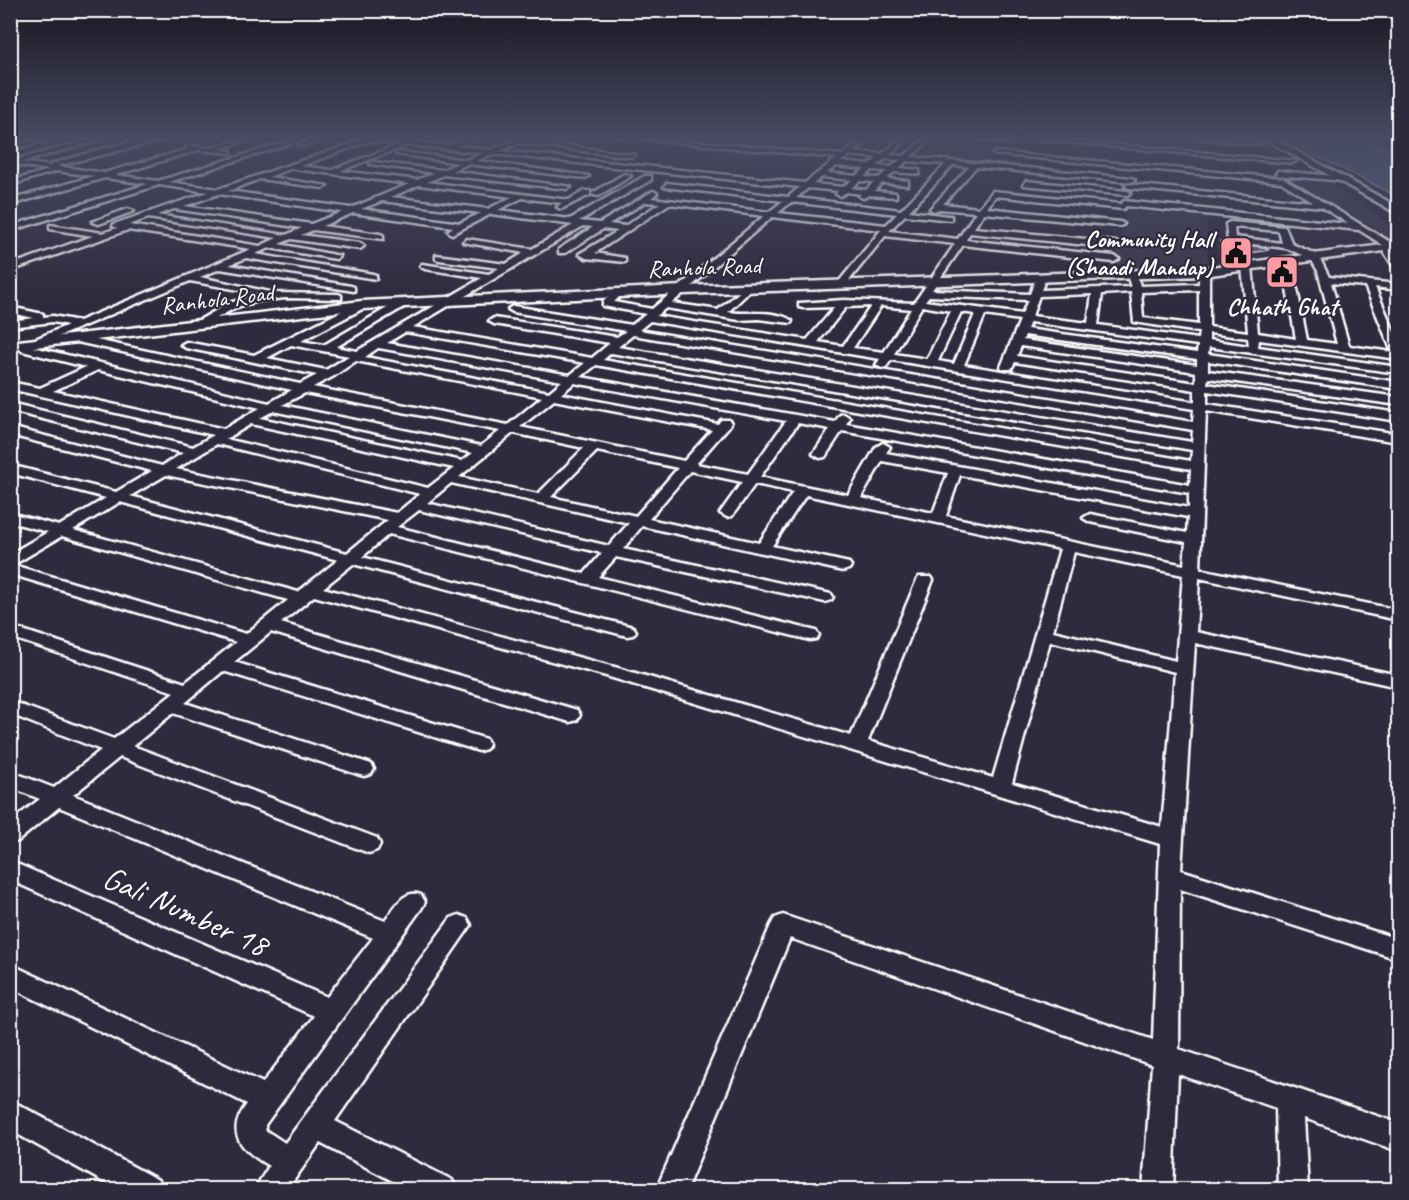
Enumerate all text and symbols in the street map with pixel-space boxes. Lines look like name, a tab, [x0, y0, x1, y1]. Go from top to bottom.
place label: Community Hall (Shaadi Mandap)	[1065, 224, 1218, 282]
public building icon: Community Hall (Shaadi Mandap)	[1218, 235, 1254, 271]
street label: Ranhola Road	[647, 250, 765, 284]
public building icon: Chhath Ghat	[1264, 254, 1300, 290]
street label: Ranhola Road	[159, 277, 279, 321]
place label: Chhath Ghat	[1227, 292, 1341, 322]
street label: Gali Number 18	[97, 856, 277, 967]

